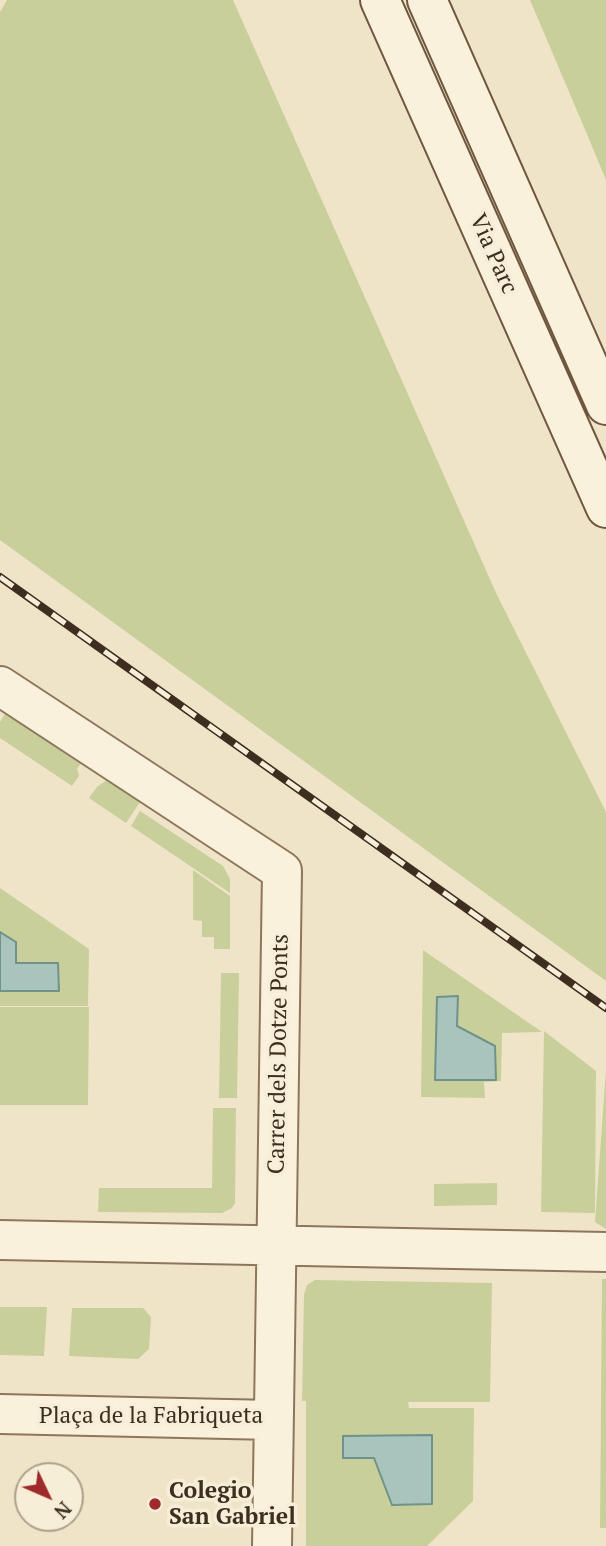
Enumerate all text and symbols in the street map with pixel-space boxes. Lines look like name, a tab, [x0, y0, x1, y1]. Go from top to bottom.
street label: Via Parc	[463, 210, 523, 298]
street label: Carrer dels Dotze Ponts	[263, 934, 295, 1174]
street label: Plaça de la Fabriqueta	[39, 1402, 263, 1430]
north arrow	[14, 1462, 84, 1532]
place label: Colegio San Gabriel	[169, 1477, 296, 1531]
marker: Colegio San Gabriel	[147, 1496, 163, 1512]
text: N	[49, 1497, 77, 1524]

